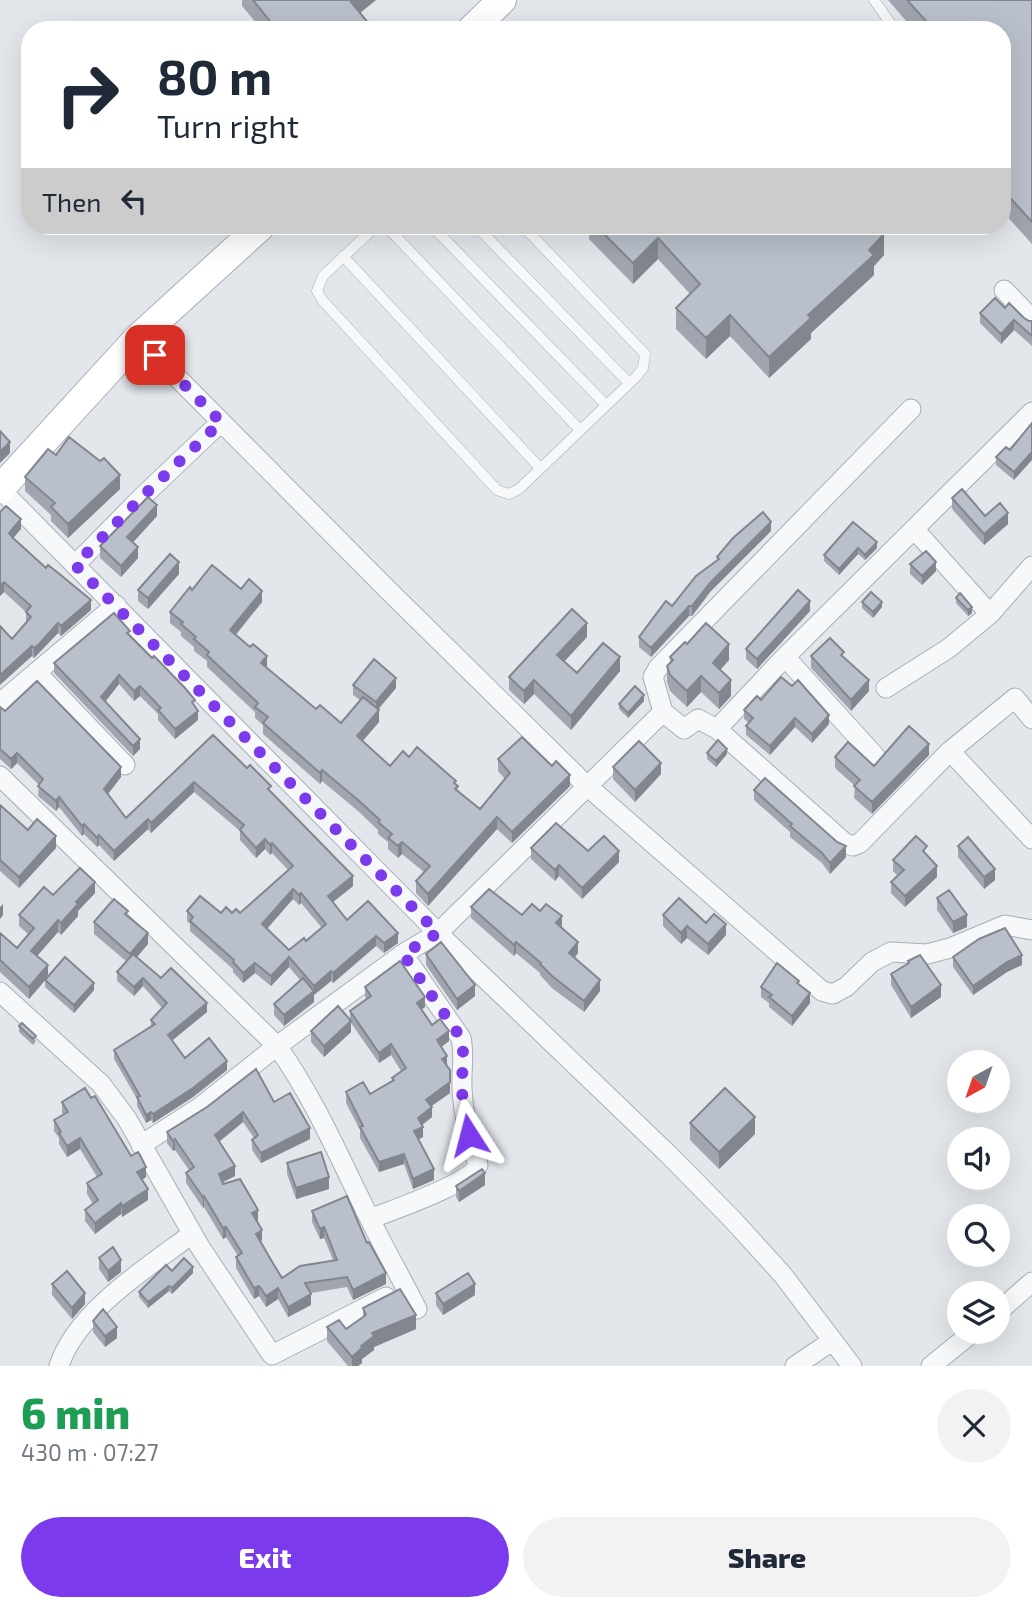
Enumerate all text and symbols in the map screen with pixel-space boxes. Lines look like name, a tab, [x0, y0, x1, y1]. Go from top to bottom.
text: 80 m	[157, 46, 272, 105]
icon: right	[42, 49, 133, 140]
text: Turn right	[157, 106, 299, 144]
icon: left	[115, 182, 153, 220]
text: Then	[42, 186, 101, 217]
pin	[125, 325, 185, 385]
icon: arrive	[136, 336, 174, 374]
north arrow	[947, 1050, 1010, 1113]
map controls	[947, 1050, 1010, 1344]
position arrow	[432, 1098, 506, 1172]
button: sound	[947, 1127, 1010, 1190]
button: search	[947, 1204, 1010, 1267]
button: layers	[947, 1281, 1010, 1344]
text: 6 min	[21, 1387, 130, 1437]
button: close	[937, 1389, 1011, 1463]
text: 430 m · 07:27	[21, 1438, 159, 1466]
button: Exit	[21, 1517, 509, 1597]
button: Share	[523, 1517, 1011, 1597]

